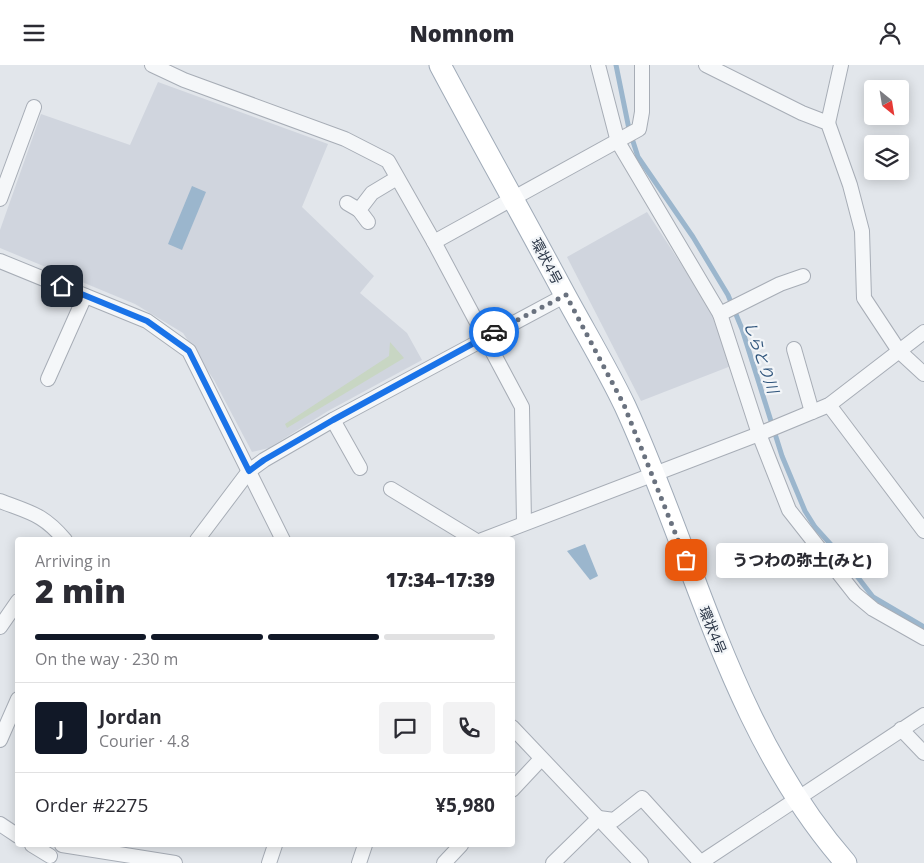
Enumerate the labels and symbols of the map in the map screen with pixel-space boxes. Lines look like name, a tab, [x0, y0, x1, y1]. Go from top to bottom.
north arrow	[864, 80, 909, 125]
street label: 環状4号	[527, 234, 567, 288]
pin	[41, 265, 83, 307]
courier	[469, 307, 519, 357]
water label: しらとり川	[740, 318, 784, 398]
pin	[665, 539, 707, 581]
callout: うつわの弥土(みと)	[716, 543, 888, 577]
street label: 環状4号	[695, 603, 731, 657]

